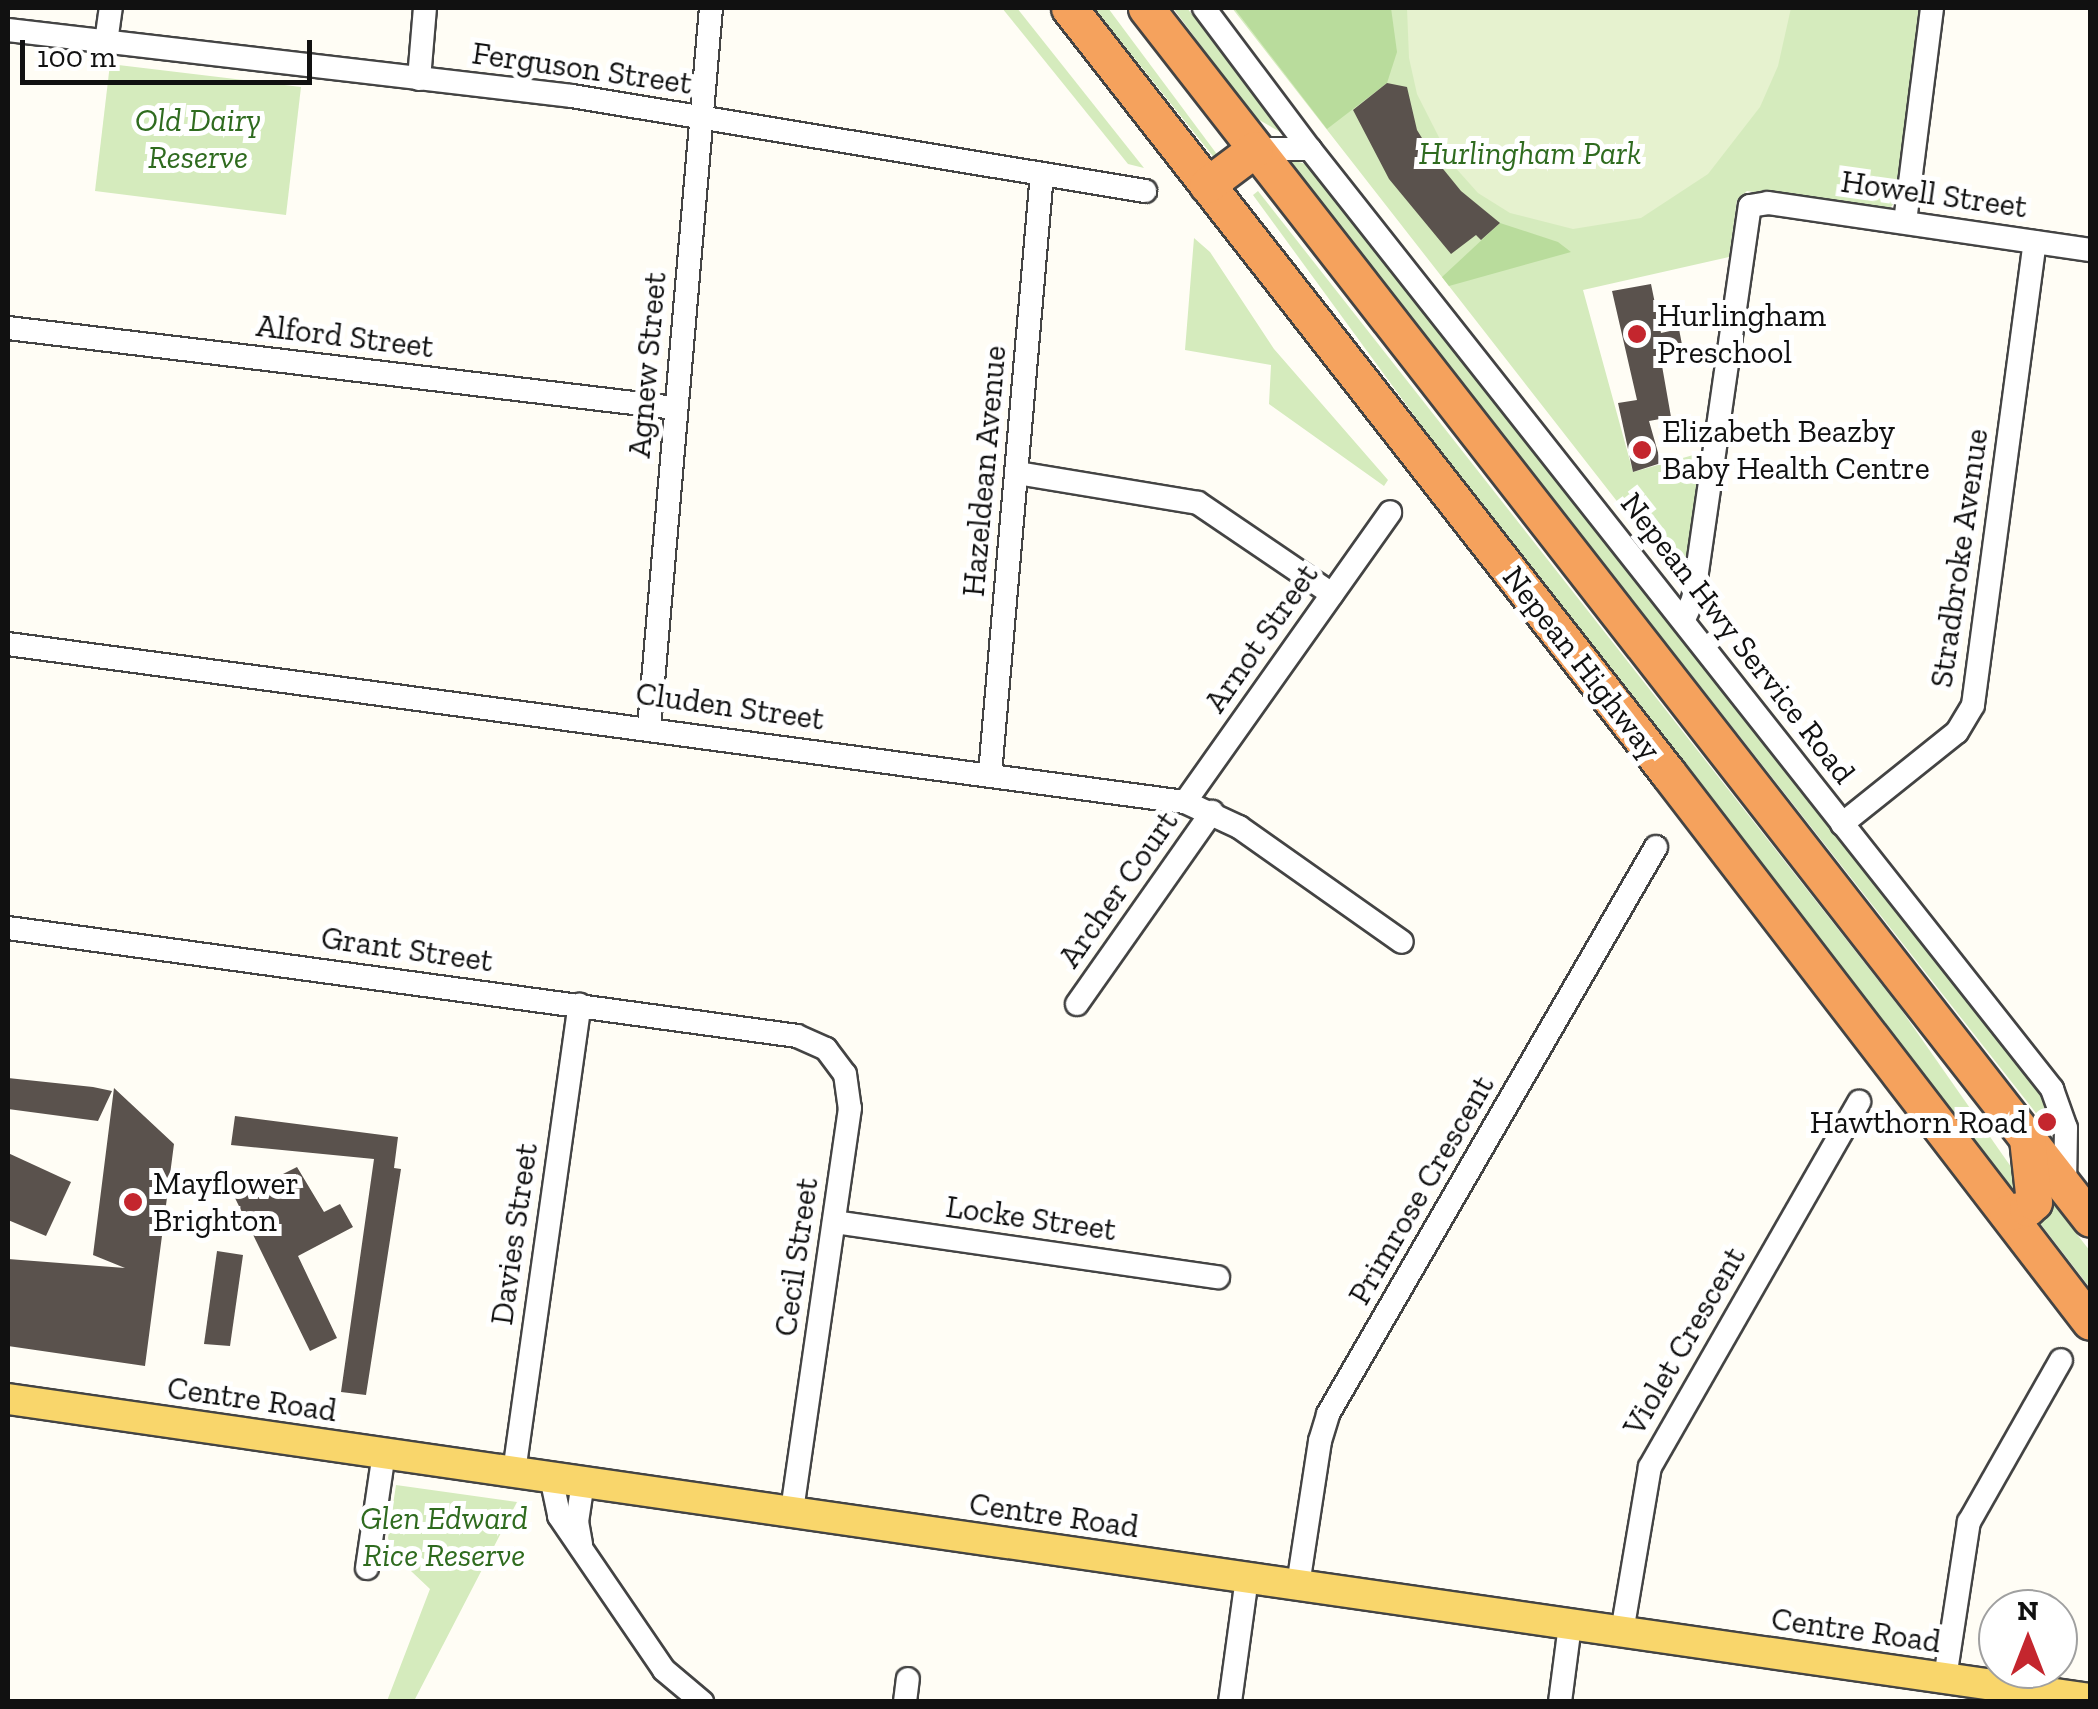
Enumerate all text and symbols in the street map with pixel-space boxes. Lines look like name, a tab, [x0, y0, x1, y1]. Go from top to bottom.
scale bar	[25, 20, 318, 82]
street label: Ferguson Street	[470, 34, 694, 102]
text: 100 m	[37, 39, 116, 75]
park label: Old Dairy Reserve	[135, 102, 261, 177]
park label: Hurlingham Park	[1419, 134, 1641, 172]
street label: Howell Street	[1839, 162, 2029, 226]
street label: Agnew Street	[620, 270, 674, 460]
place label: Hurlingham Preschool	[1657, 297, 1826, 372]
street label: Alford Street	[254, 306, 436, 366]
marker: Hurlingham Preschool	[1626, 323, 1648, 345]
street label: Hazeldean Avenue	[954, 343, 1014, 599]
place label: Elizabeth Beazby Baby Health Centre	[1662, 413, 1931, 488]
street label: Stradbroke Avenue	[1922, 426, 1996, 690]
marker: Elizabeth Beazby Baby Health Centre	[1631, 439, 1653, 461]
street label: Nepean Hwy Service Road	[1612, 485, 1864, 791]
street label: Arnot Street	[1196, 556, 1326, 720]
street label: Nepean Highway	[1494, 558, 1670, 768]
street label: Cluden Street	[633, 674, 827, 738]
street label: Archer Court	[1050, 803, 1186, 975]
street label: Grant Street	[319, 918, 495, 980]
street label: Primrose Crescent	[1340, 1069, 1502, 1311]
place label: Hawthorn Road	[1810, 1103, 2027, 1141]
marker: Hawthorn Road	[2036, 1111, 2058, 1133]
street label: Davies Street	[482, 1141, 546, 1327]
place label: Mayflower Brighton	[153, 1165, 299, 1240]
street label: Cecil Street	[766, 1175, 826, 1339]
street label: Locke Street	[943, 1187, 1119, 1249]
marker: Mayflower Brighton	[122, 1191, 144, 1213]
street label: Violet Crescent	[1615, 1240, 1753, 1442]
street label: Centre Road	[165, 1368, 339, 1430]
street label: Centre Road	[967, 1484, 1141, 1546]
park label: Glen Edward Rice Reserve	[360, 1500, 528, 1575]
north arrow	[1978, 1589, 2078, 1689]
text: N	[2017, 1594, 2039, 1627]
street label: Centre Road	[1769, 1599, 1943, 1661]

